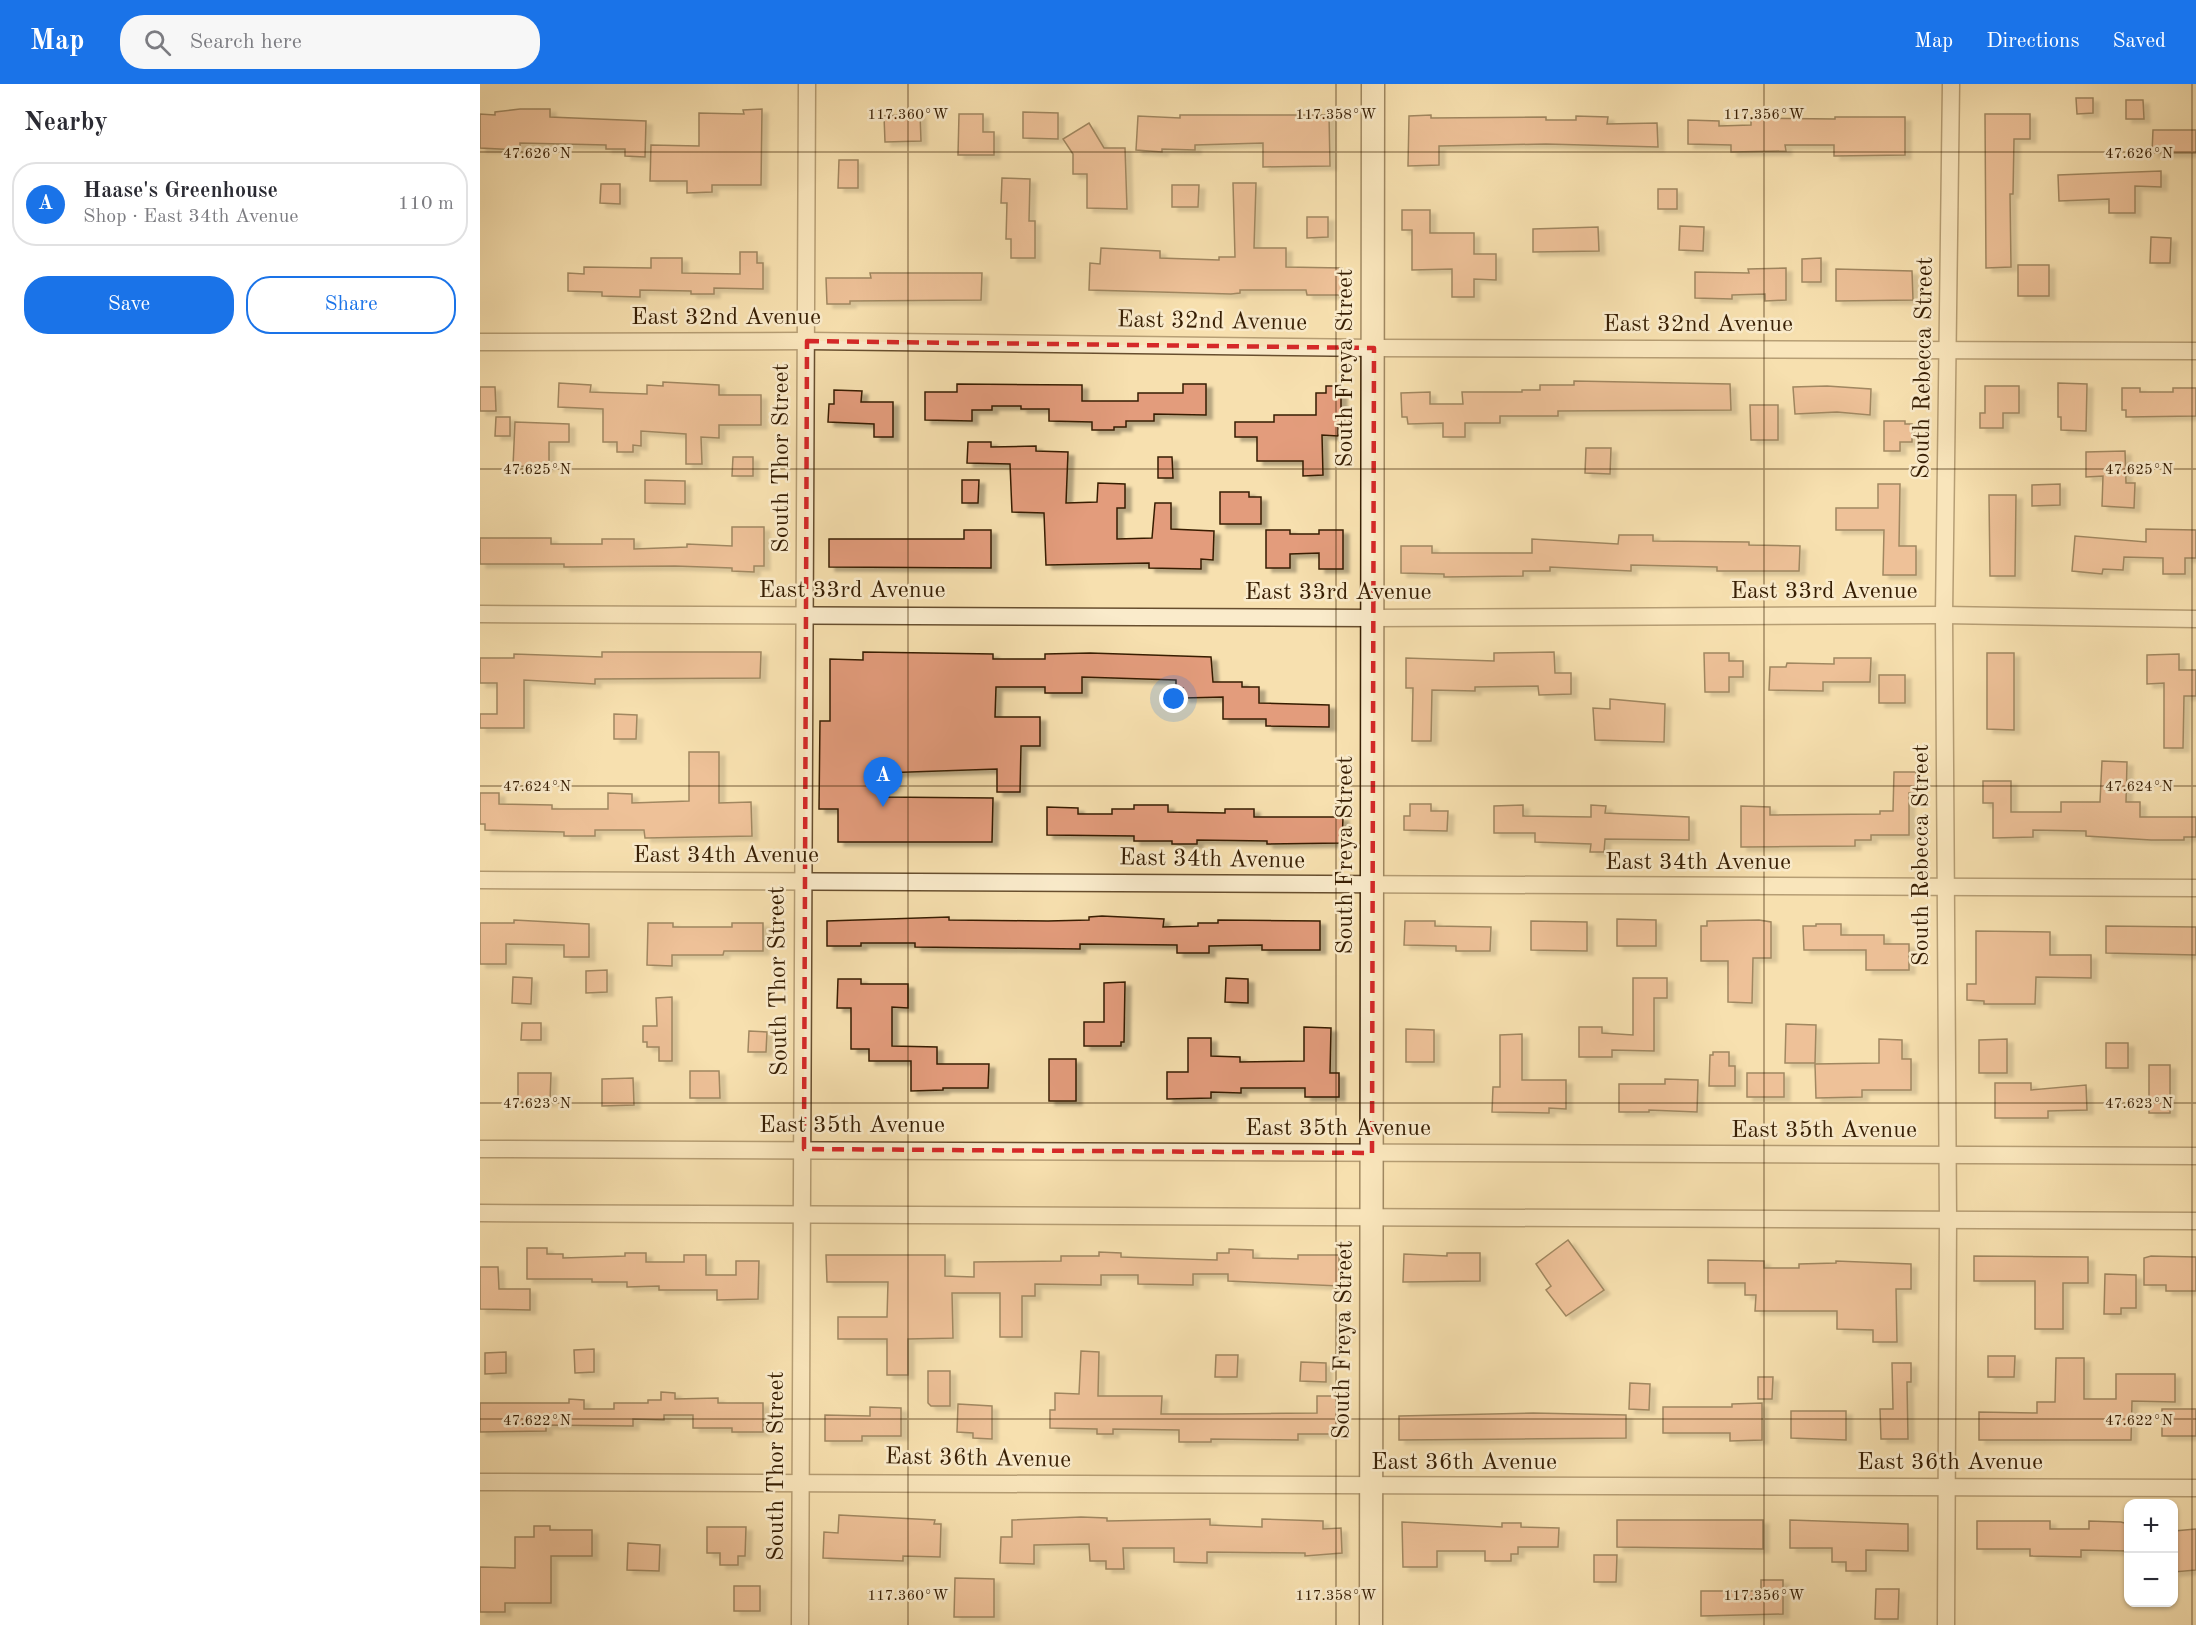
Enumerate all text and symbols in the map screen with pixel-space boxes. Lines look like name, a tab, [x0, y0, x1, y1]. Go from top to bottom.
search box	[120, 15, 540, 69]
icon: search	[141, 26, 174, 59]
text: Map	[30, 28, 84, 56]
text: Search here	[189, 31, 302, 53]
text: Map	[1914, 31, 1953, 52]
text: Directions	[1986, 31, 2080, 52]
text: Saved	[2113, 31, 2166, 52]
text: 117.360°W	[867, 108, 949, 123]
text: 117.358°W	[1295, 108, 1377, 123]
text: 117.356°W	[1723, 108, 1805, 123]
text: Nearby	[24, 110, 108, 136]
text: 47.626°N	[503, 147, 571, 162]
text: 47.626°N	[2105, 147, 2173, 162]
text: Haase's Greenhouse	[83, 180, 278, 202]
text: A	[38, 194, 53, 214]
text: 110 m	[398, 194, 454, 214]
text: Shop · East 34th Avenue	[83, 207, 299, 227]
street label: South Rebecca Street	[1910, 257, 1938, 479]
street label: South Freya Street	[1334, 268, 1358, 468]
button: Save	[24, 276, 234, 334]
button: Share	[246, 276, 456, 334]
street label: East 32nd Avenue	[631, 306, 821, 330]
street label: East 32nd Avenue	[1117, 308, 1307, 336]
street label: East 32nd Avenue	[1603, 313, 1793, 337]
street label: South Thor Street	[770, 363, 794, 553]
text: 47.625°N	[503, 463, 571, 478]
text: 47.625°N	[2105, 463, 2173, 478]
street label: East 33rd Avenue	[758, 579, 946, 603]
street label: East 33rd Avenue	[1730, 580, 1918, 604]
street label: East 33rd Avenue	[1244, 581, 1432, 605]
your location	[1159, 684, 1188, 713]
street label: South Rebecca Street	[1910, 744, 1934, 966]
street label: South Freya Street	[1334, 755, 1358, 955]
pin: A	[864, 758, 902, 807]
text: 47.624°N	[503, 780, 571, 795]
text: 47.624°N	[2105, 780, 2173, 795]
street label: East 34th Avenue	[633, 844, 819, 868]
street label: East 34th Avenue	[1119, 846, 1305, 874]
street label: East 34th Avenue	[1605, 851, 1791, 875]
street label: South Thor Street	[765, 886, 793, 1076]
text: 47.623°N	[503, 1097, 571, 1112]
text: 47.623°N	[2105, 1097, 2173, 1112]
street label: East 35th Avenue	[759, 1114, 945, 1138]
street label: East 35th Avenue	[1245, 1117, 1431, 1141]
street label: East 35th Avenue	[1731, 1119, 1917, 1143]
street label: South Freya Street	[1330, 1240, 1358, 1440]
street label: South Thor Street	[765, 1371, 789, 1561]
text: 47.622°N	[503, 1414, 571, 1429]
text: 47.622°N	[2105, 1414, 2173, 1429]
street label: East 36th Avenue	[885, 1445, 1071, 1473]
street label: East 36th Avenue	[1371, 1451, 1557, 1475]
street label: East 36th Avenue	[1857, 1451, 2043, 1475]
map controls	[2124, 1499, 2178, 1607]
button: +	[2124, 1499, 2178, 1553]
button: −	[2124, 1553, 2178, 1607]
text: 117.360°W	[867, 1589, 949, 1604]
text: 117.358°W	[1295, 1589, 1377, 1604]
text: 117.356°W	[1723, 1589, 1805, 1604]

